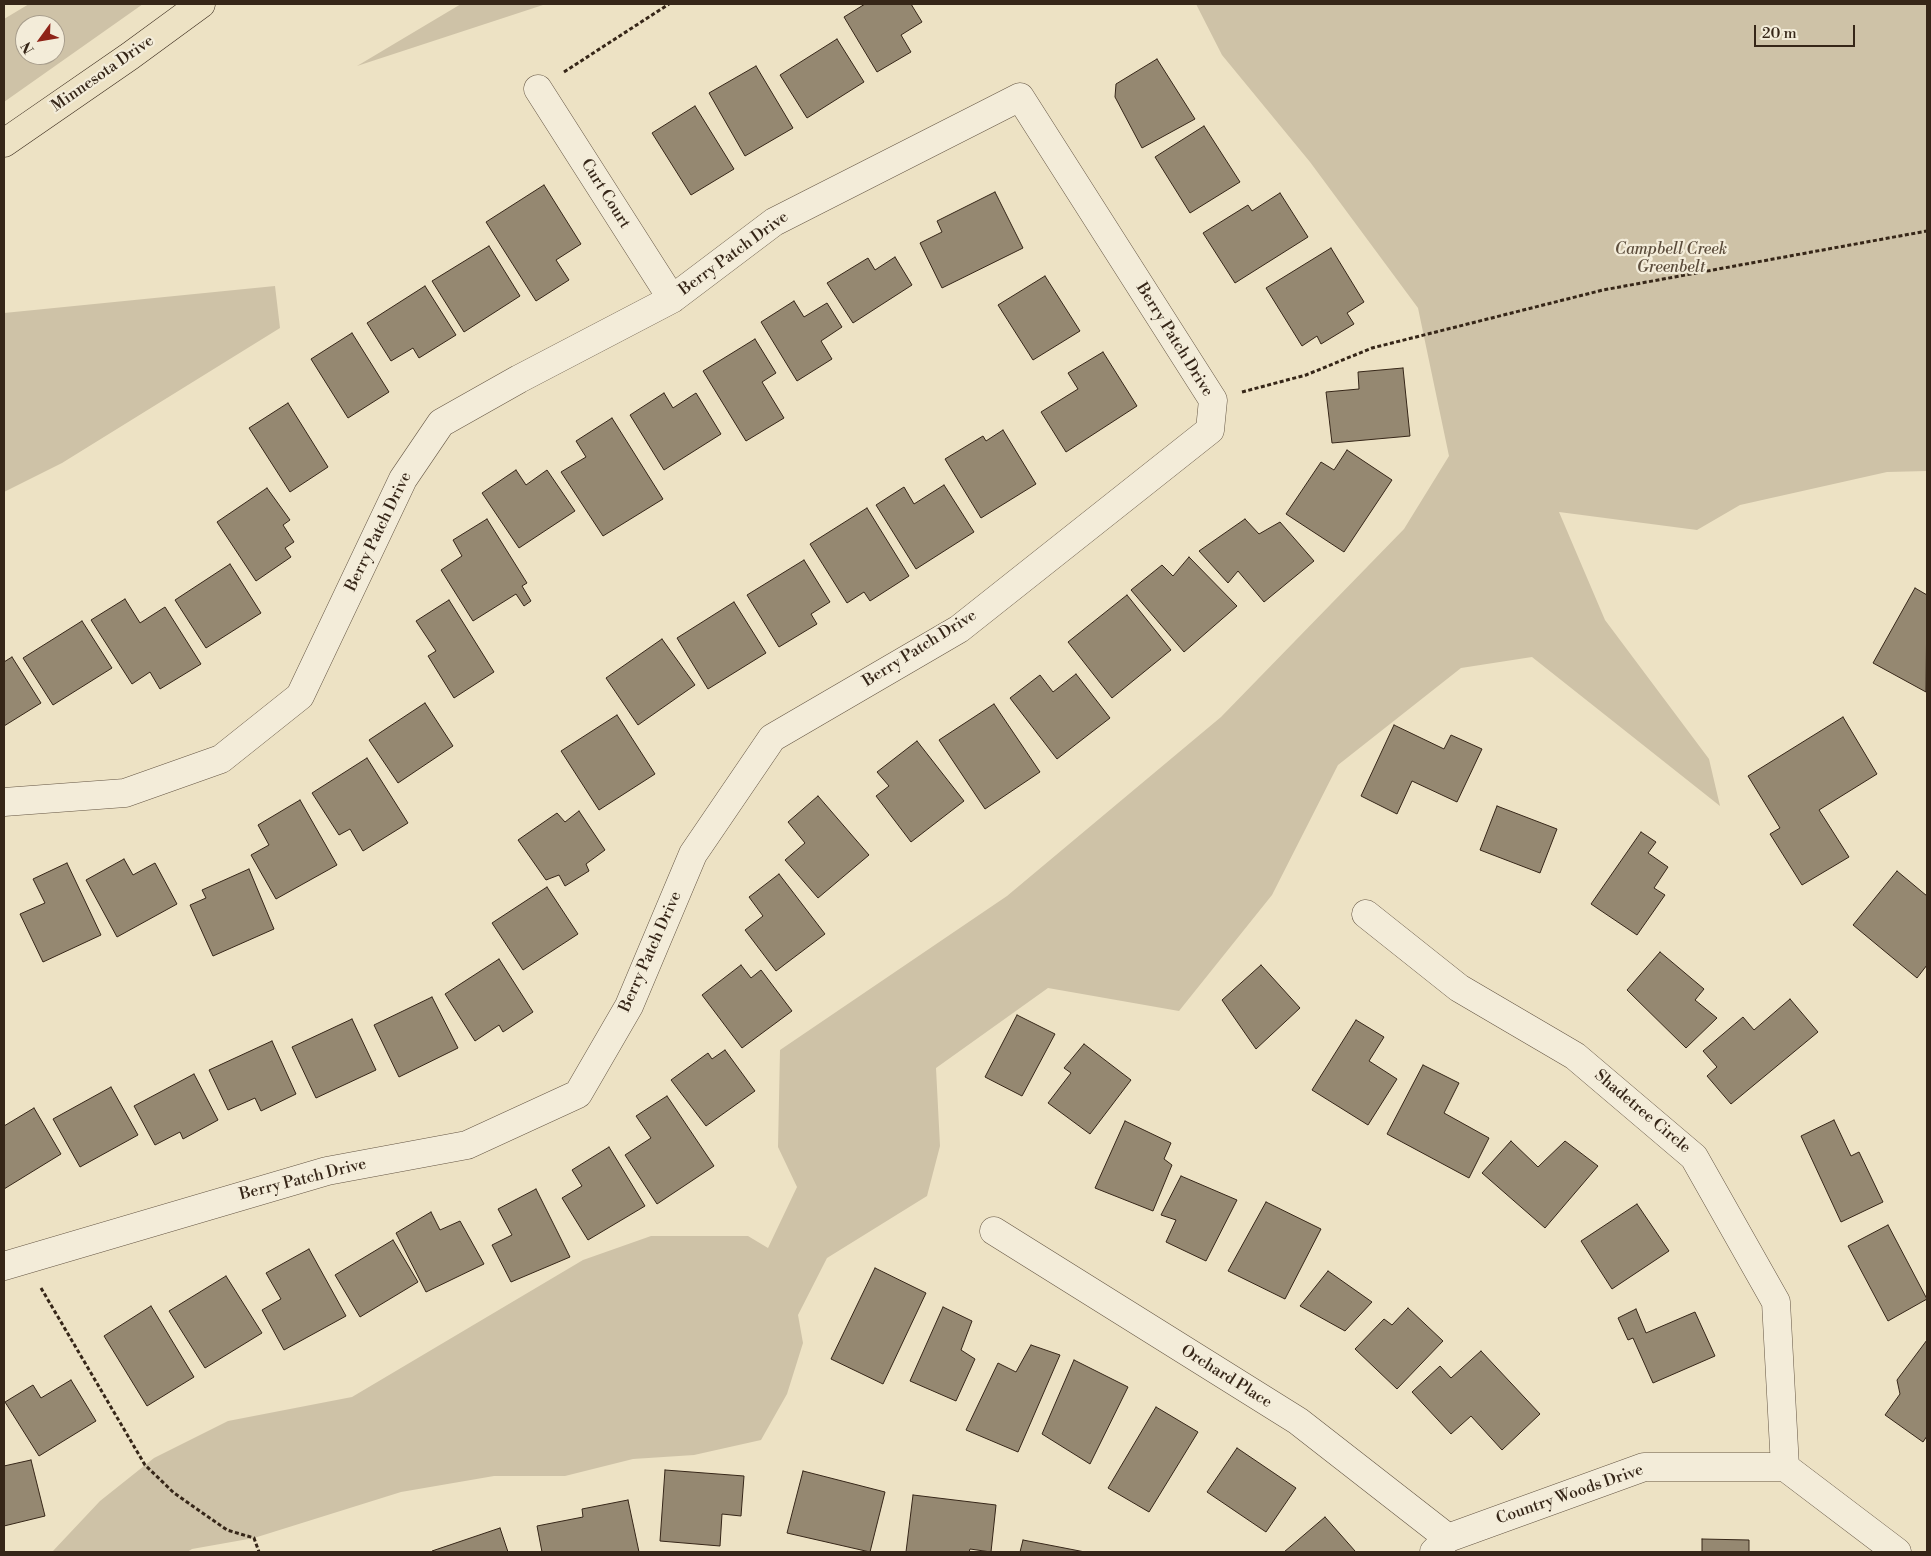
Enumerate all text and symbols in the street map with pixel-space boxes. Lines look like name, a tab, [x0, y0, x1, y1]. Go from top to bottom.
north arrow	[15, 15, 65, 65]
scale bar	[1756, 15, 1857, 47]
text: 20 m	[1762, 24, 1797, 43]
street label: Minnesota Drive	[48, 32, 158, 116]
text: N	[18, 38, 39, 57]
street label: Curt Court	[576, 156, 634, 232]
street label: Berry Patch Drive	[676, 208, 792, 300]
park label: Campbell Creek Greenbelt	[1615, 240, 1727, 278]
street label: Berry Patch Drive	[1131, 280, 1217, 400]
street label: Berry Patch Drive	[342, 469, 416, 595]
street label: Berry Patch Drive	[860, 606, 980, 692]
street label: Berry Patch Drive	[616, 889, 686, 1015]
street label: Shadetree Circle	[1590, 1066, 1694, 1158]
street label: Berry Patch Drive	[237, 1155, 369, 1205]
street label: Orchard Place	[1177, 1341, 1275, 1413]
street label: Country Woods Drive	[1494, 1461, 1646, 1529]

